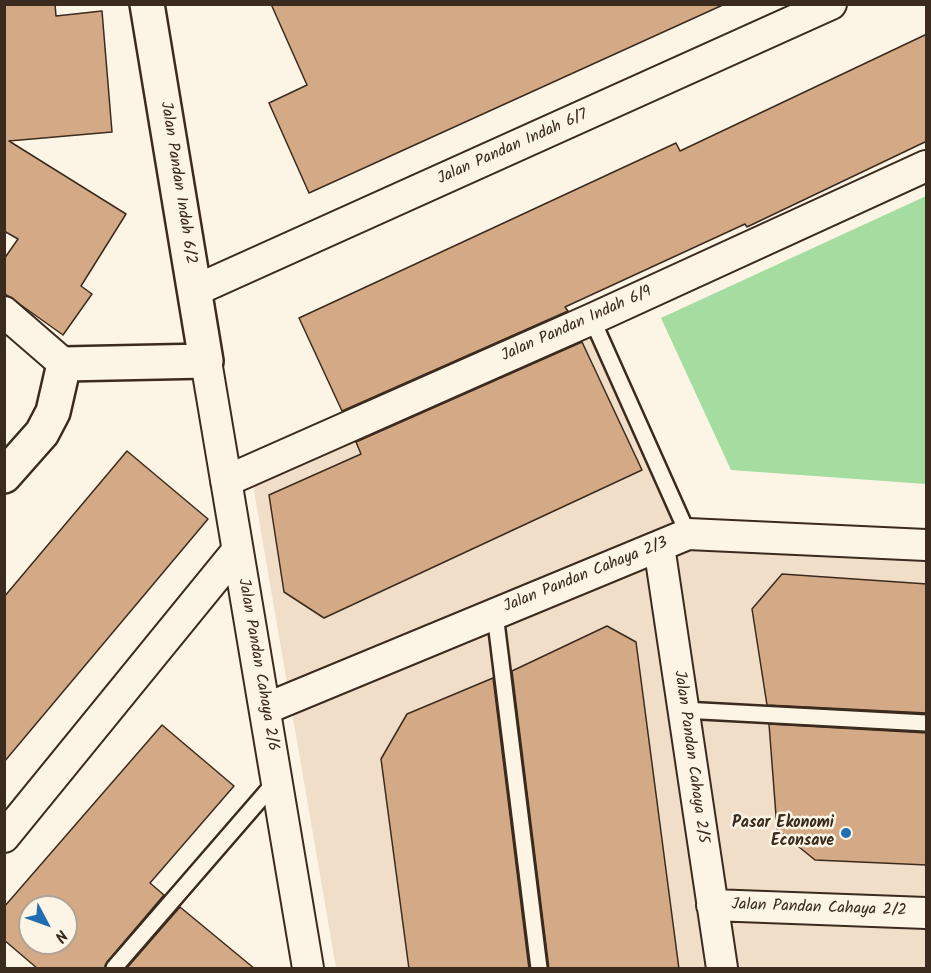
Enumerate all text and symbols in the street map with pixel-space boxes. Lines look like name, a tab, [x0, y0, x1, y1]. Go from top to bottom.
street label: Jalan Pandan Indah 6/2	[155, 100, 199, 266]
street label: Jalan Pandan Indah 6/7	[435, 106, 591, 190]
street label: Jalan Pandan Indah 6/9	[499, 283, 655, 367]
street label: Jalan Pandan Cahaya 2/3	[501, 534, 671, 618]
street label: Jalan Pandan Cahaya 2/6	[232, 577, 282, 753]
street label: Jalan Pandan Cahaya 2/5	[668, 669, 712, 845]
place label: Pasar Ekonomi Econsave	[732, 814, 834, 852]
marker: Pasar Ekonomi Econsave	[839, 826, 853, 840]
north arrow	[18, 895, 78, 955]
street label: Jalan Pandan Cahaya 2/2	[731, 896, 907, 922]
text: N	[48, 924, 73, 948]

